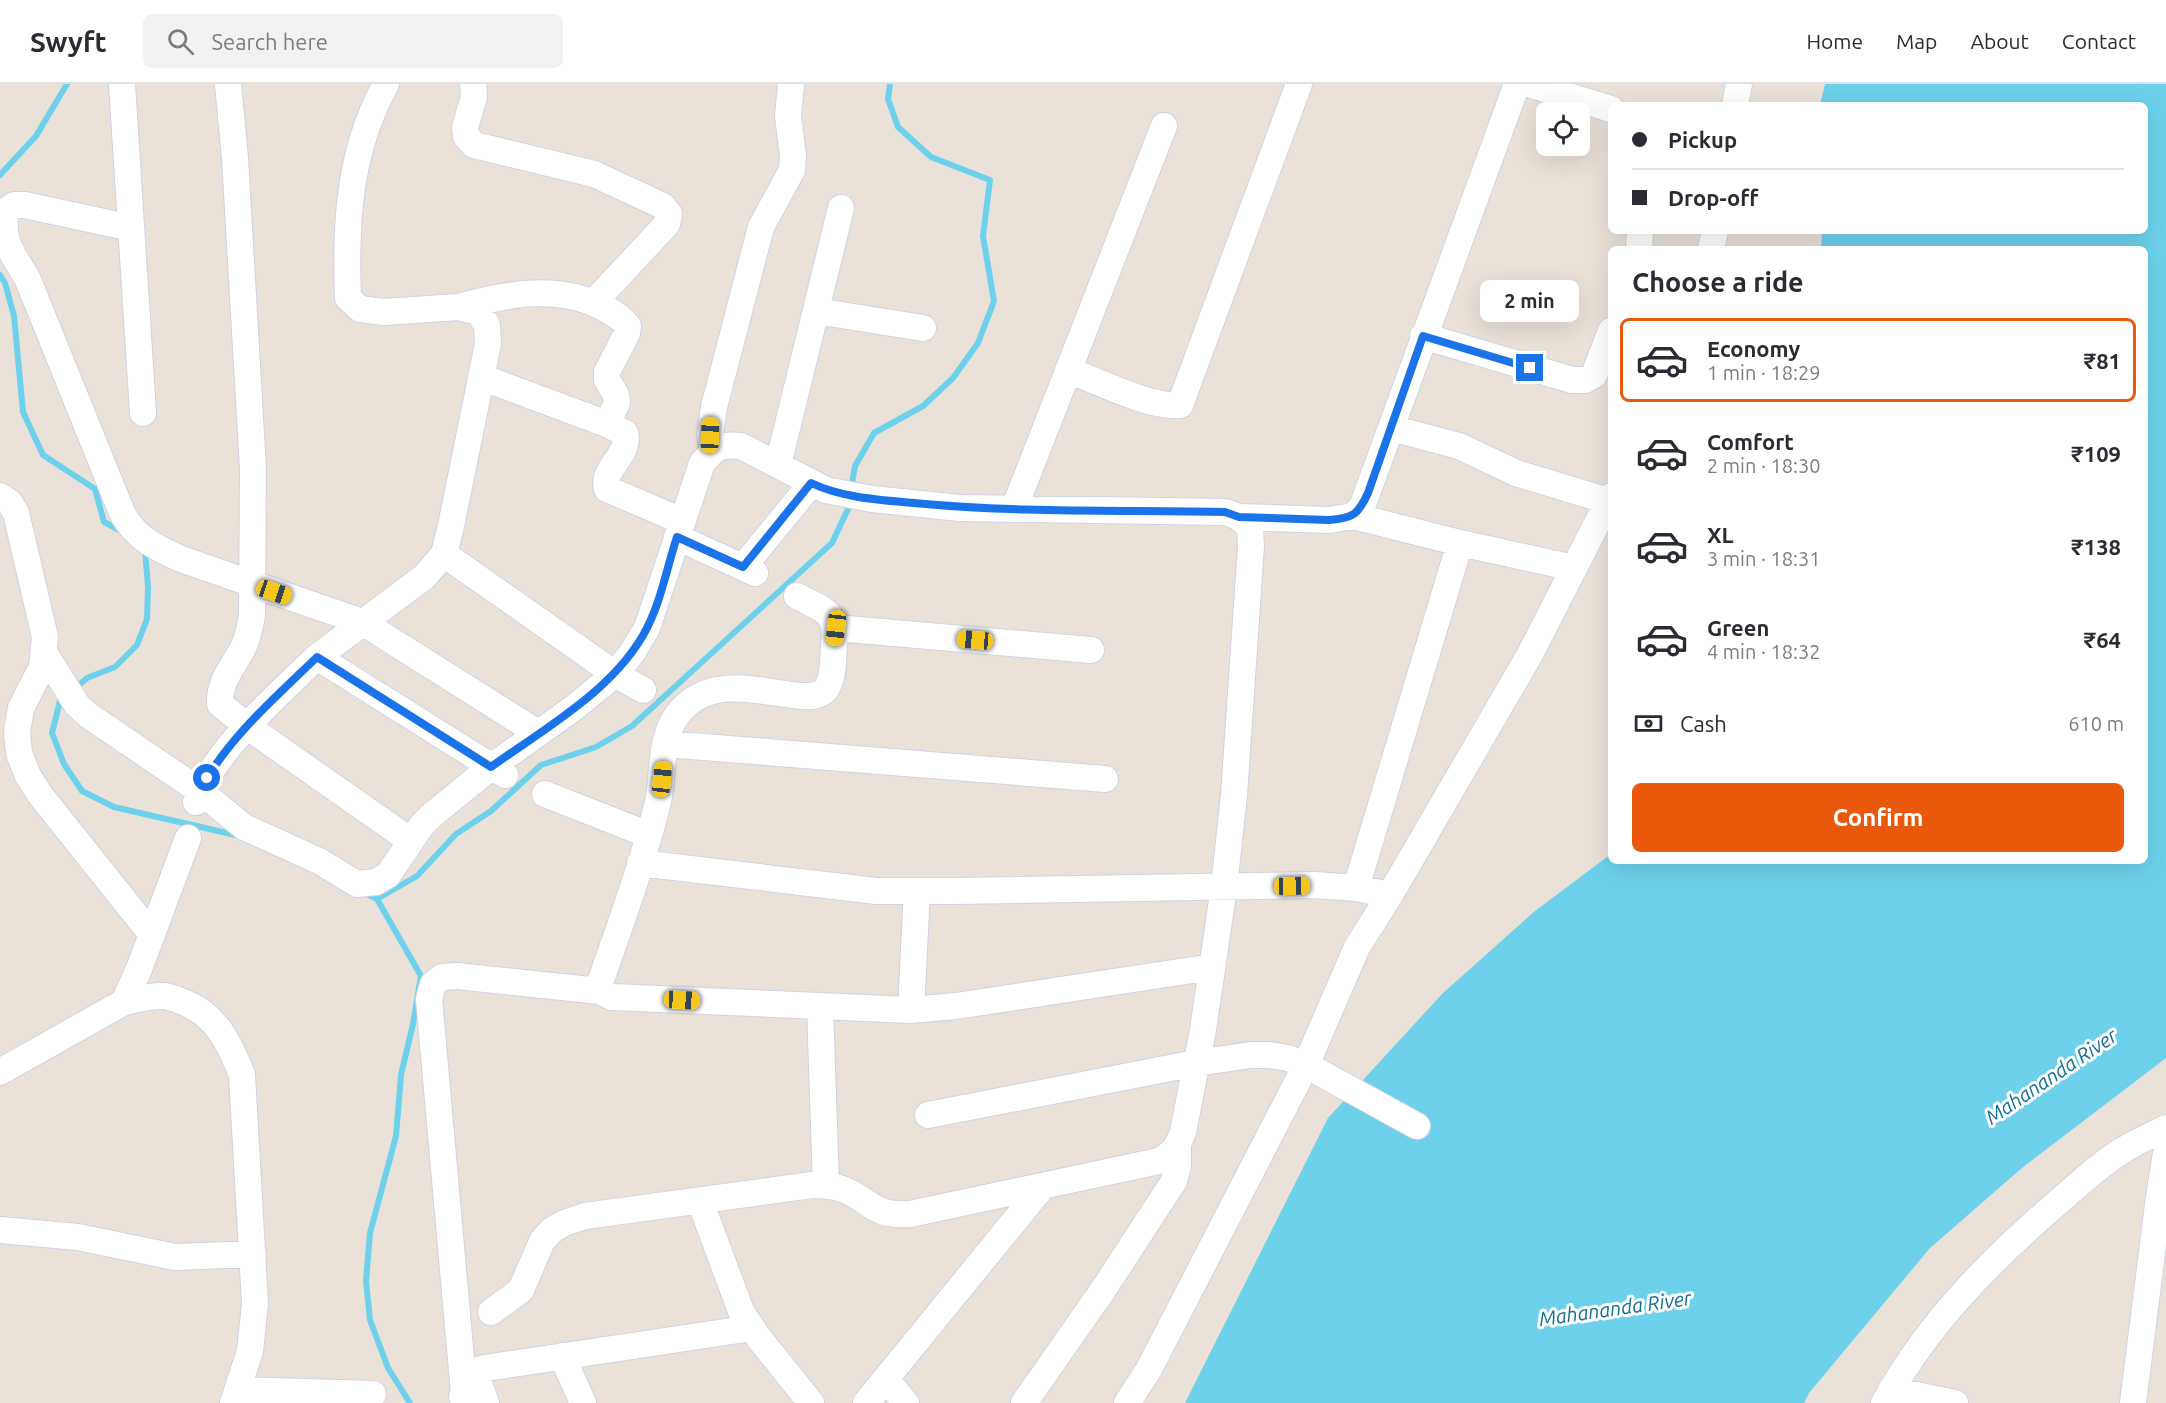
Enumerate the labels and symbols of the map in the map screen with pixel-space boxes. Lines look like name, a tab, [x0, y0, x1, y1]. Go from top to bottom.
callout: 2 min	[1480, 281, 1580, 323]
route end	[1516, 354, 1543, 381]
car	[700, 417, 720, 453]
car	[254, 578, 294, 606]
car	[825, 609, 847, 647]
car	[956, 629, 994, 651]
car	[651, 760, 673, 798]
route start	[193, 764, 220, 791]
car	[1274, 877, 1310, 895]
car	[664, 990, 700, 1010]
water label: Mahananda River	[1981, 1023, 2122, 1129]
water label: Mahananda River	[1537, 1286, 1694, 1330]

